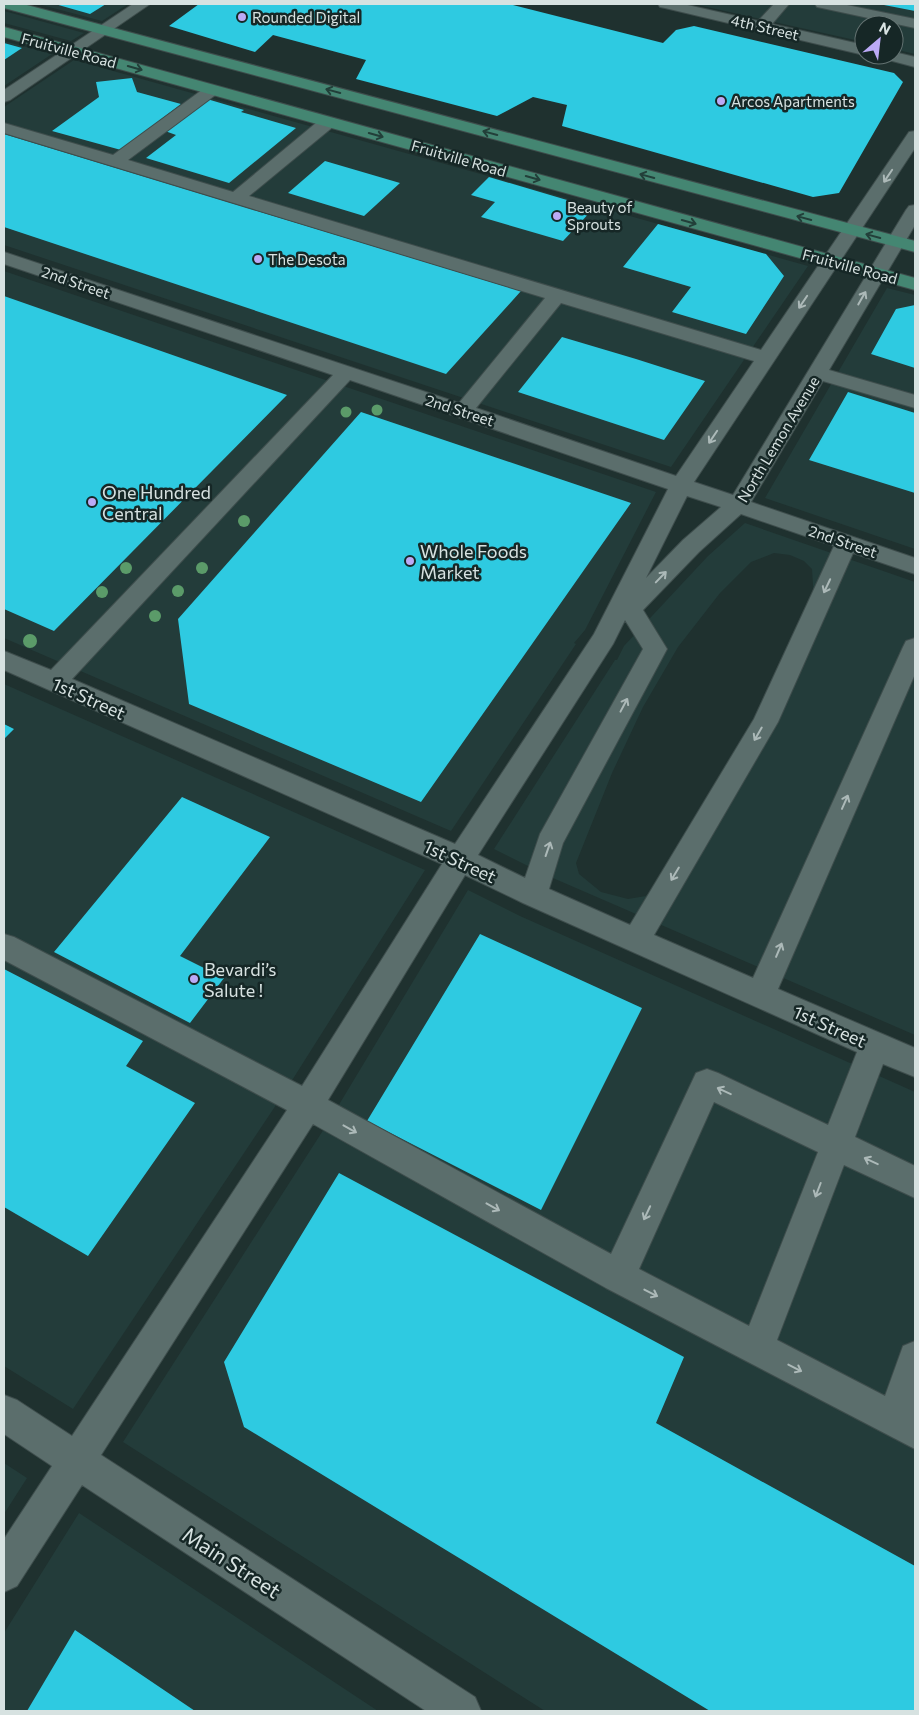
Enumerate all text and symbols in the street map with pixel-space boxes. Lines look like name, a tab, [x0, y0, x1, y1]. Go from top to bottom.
place label: Rounded Digital	[252, 8, 360, 26]
street label: 4th Street	[729, 10, 801, 44]
marker: Rounded Digital	[236, 11, 248, 23]
north arrow	[854, 15, 904, 65]
text: N	[877, 18, 894, 38]
street label: Fruitville Road	[19, 29, 119, 71]
one-way arrow	[127, 64, 143, 73]
one-way arrow	[326, 86, 342, 95]
place label: Arcos Apartments	[731, 92, 855, 110]
marker: Arcos Apartments	[715, 95, 727, 107]
one-way arrow	[483, 128, 499, 138]
one-way arrow	[368, 131, 384, 140]
street label: Fruitville Road	[410, 136, 508, 180]
one-way arrow	[883, 169, 893, 183]
one-way arrow	[640, 170, 656, 180]
one-way arrow	[524, 174, 540, 184]
place label: Beauty of Sprouts	[567, 198, 632, 233]
marker: Beauty of Sprouts	[551, 210, 563, 222]
one-way arrow	[797, 212, 813, 222]
one-way arrow	[681, 218, 697, 227]
one-way arrow	[866, 231, 882, 241]
street label: Fruitville Road	[800, 245, 900, 287]
place label: The Desota	[268, 250, 346, 268]
marker: The Desota	[252, 253, 264, 265]
street label: 2nd Street	[40, 262, 112, 302]
one-way arrow	[858, 291, 868, 305]
one-way arrow	[798, 294, 808, 308]
street label: North Lemon Avenue	[733, 373, 823, 505]
street label: 2nd Street	[424, 390, 496, 430]
one-way arrow	[708, 429, 718, 443]
place label: One Hundred Central	[102, 481, 211, 524]
marker: One Hundred Central	[86, 496, 98, 508]
street label: 2nd Street	[807, 521, 879, 561]
place label: Whole Foods Market	[420, 540, 527, 583]
marker: Whole Foods Market	[404, 555, 416, 567]
one-way arrow	[655, 570, 667, 583]
one-way arrow	[821, 579, 831, 594]
street label: 1st Street	[49, 672, 129, 724]
one-way arrow	[619, 698, 629, 713]
one-way arrow	[753, 726, 763, 741]
one-way arrow	[841, 795, 851, 810]
street label: 1st Street	[420, 835, 500, 887]
one-way arrow	[544, 841, 554, 857]
one-way arrow	[670, 866, 680, 880]
one-way arrow	[774, 943, 784, 958]
place label: Bevardi’s Salute !	[204, 958, 276, 1001]
marker: Bevardi’s Salute !	[188, 973, 200, 985]
street label: 1st Street	[790, 1000, 870, 1052]
one-way arrow	[717, 1086, 732, 1095]
one-way arrow	[343, 1124, 357, 1134]
one-way arrow	[864, 1156, 879, 1165]
one-way arrow	[813, 1182, 822, 1197]
one-way arrow	[485, 1202, 500, 1212]
one-way arrow	[642, 1205, 651, 1220]
one-way arrow	[643, 1289, 658, 1298]
one-way arrow	[787, 1364, 802, 1373]
street label: Main Street	[178, 1521, 286, 1603]

